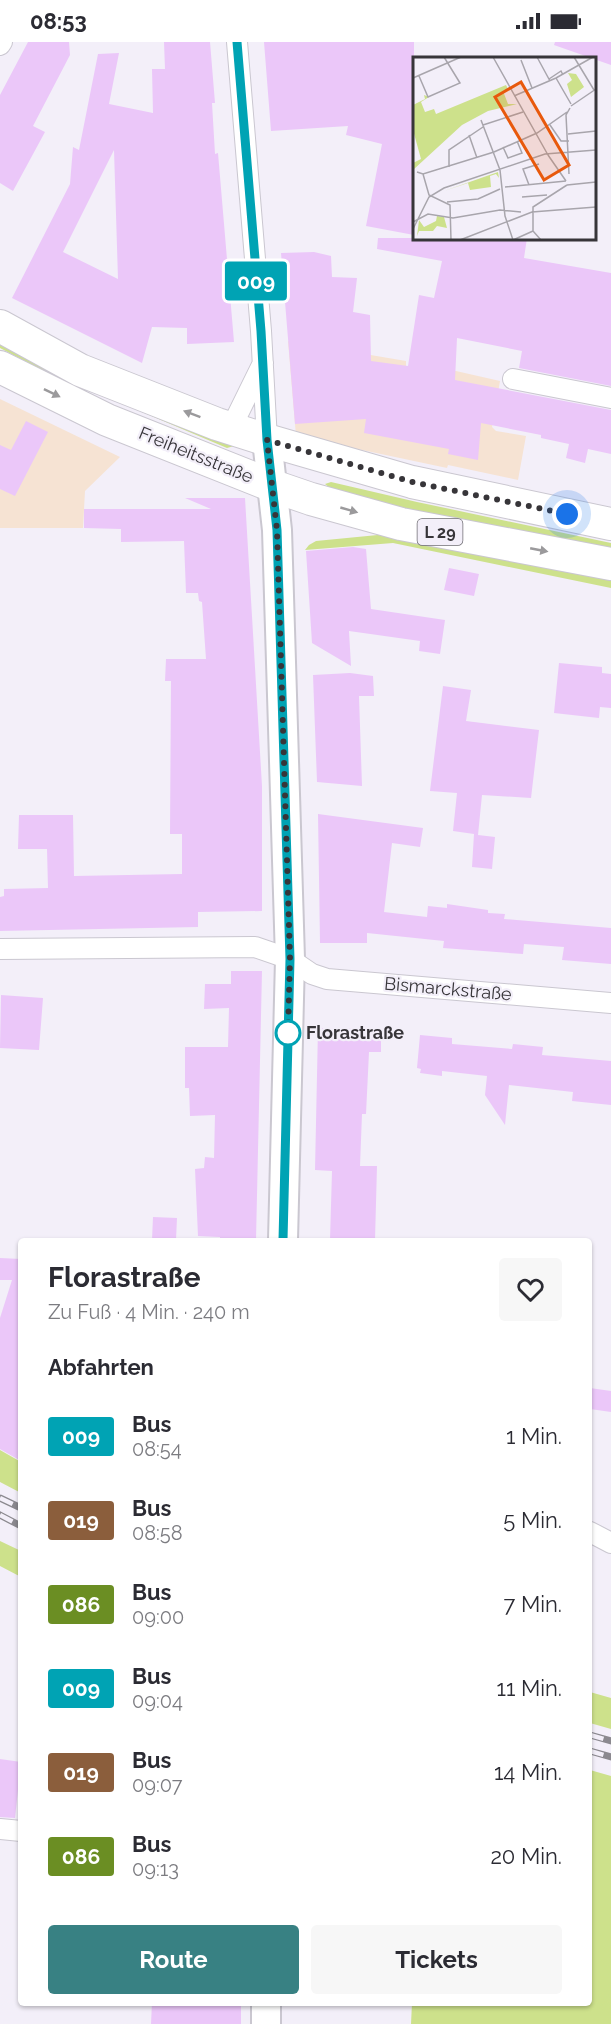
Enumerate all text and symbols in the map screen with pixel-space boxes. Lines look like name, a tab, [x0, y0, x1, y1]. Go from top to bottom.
text: 08:53	[30, 8, 87, 34]
inset map	[413, 57, 596, 240]
line badge: 009	[222, 262, 290, 300]
text: 009	[237, 269, 275, 294]
one-way arrow	[44, 388, 61, 397]
one-way arrow	[183, 409, 201, 418]
street label: Freiheitsstraße	[136, 422, 257, 487]
your location	[552, 499, 582, 529]
one-way arrow	[340, 505, 358, 515]
road number: L 29	[418, 519, 462, 545]
one-way arrow	[530, 546, 549, 555]
street label: Bismarckstraße	[384, 972, 513, 1005]
marker: Florastraße	[275, 1020, 301, 1046]
place label: Florastraße	[306, 1022, 404, 1043]
button: heart	[499, 1258, 562, 1321]
text: Florastraße	[48, 1261, 201, 1294]
text: Zu Fuß · 4 Min. · 240 m	[48, 1300, 250, 1324]
text: Abfahrten	[48, 1354, 154, 1380]
text: Bus	[132, 1411, 171, 1437]
text: 1 Min.	[506, 1423, 562, 1449]
text: 009	[62, 1424, 100, 1449]
text: 08:54	[132, 1437, 182, 1461]
text: Bus	[132, 1495, 171, 1521]
text: 5 Min.	[503, 1507, 562, 1533]
text: 019	[63, 1508, 99, 1533]
text: 08:58	[132, 1521, 183, 1545]
text: Bus	[132, 1579, 171, 1605]
text: 7 Min.	[504, 1591, 562, 1617]
text: 086	[62, 1592, 100, 1617]
text: 09:00	[132, 1605, 184, 1629]
text: Bus	[132, 1663, 171, 1689]
text: 11 Min.	[496, 1675, 562, 1701]
text: 009	[62, 1676, 100, 1701]
text: 09:04	[132, 1689, 183, 1713]
text: Bus	[132, 1747, 171, 1773]
text: 14 Min.	[494, 1759, 562, 1785]
text: 019	[63, 1760, 99, 1785]
text: 09:07	[132, 1773, 183, 1797]
text: Bus	[132, 1831, 171, 1857]
text: 20 Min.	[490, 1843, 562, 1869]
text: 086	[62, 1844, 100, 1869]
text: 09:13	[132, 1857, 179, 1881]
button: Route	[48, 1925, 299, 1994]
button: Tickets	[311, 1925, 562, 1994]

